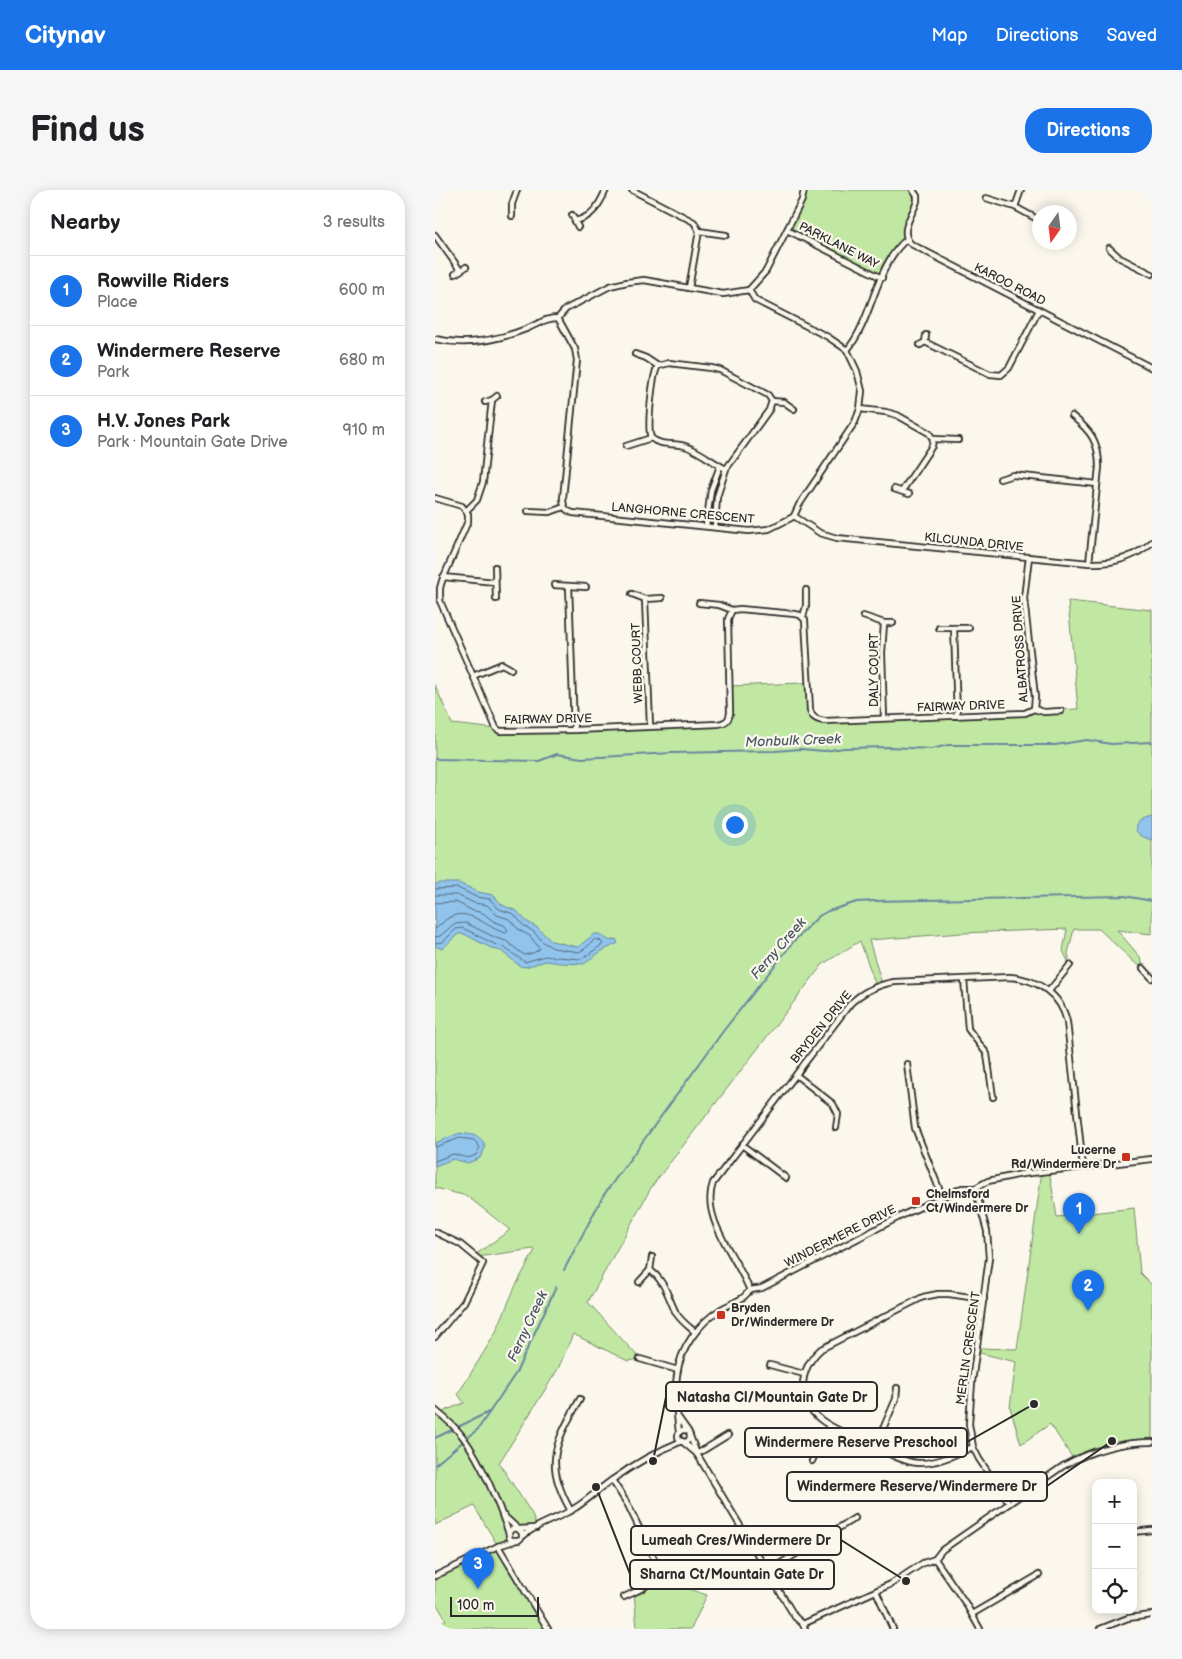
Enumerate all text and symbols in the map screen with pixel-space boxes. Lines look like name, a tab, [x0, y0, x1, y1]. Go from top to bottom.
text: Citynav	[25, 21, 106, 50]
text: Map	[932, 25, 968, 46]
text: Directions	[996, 25, 1078, 46]
text: Saved	[1106, 25, 1157, 46]
button: Directions	[1025, 108, 1152, 153]
text: Find us	[30, 109, 145, 152]
north arrow	[1032, 205, 1077, 250]
text: Nearby	[50, 210, 120, 235]
text: 3 results	[323, 213, 385, 232]
street label: PARKLANE WAY	[796, 219, 882, 272]
street label: KAROO ROAD	[971, 260, 1048, 309]
text: Rowville Riders	[97, 270, 229, 293]
text: 1	[63, 281, 69, 300]
text: 600 m	[339, 281, 385, 300]
text: Place	[97, 293, 138, 312]
text: Windermere Reserve	[97, 340, 280, 363]
text: 2	[61, 351, 71, 370]
text: 680 m	[339, 351, 385, 370]
text: Park	[97, 363, 129, 382]
text: H.V. Jones Park	[97, 410, 230, 433]
text: 3	[61, 421, 71, 440]
text: 910 m	[343, 421, 385, 440]
text: Park · Mountain Gate Drive	[97, 433, 288, 452]
street label: LANGHORNE CRESCENT	[611, 500, 756, 527]
street label: KILCUNDA DRIVE	[924, 530, 1024, 555]
street label: ALBATROSS DRIVE	[1009, 595, 1032, 703]
street label: WEBB COURT	[629, 622, 646, 704]
street label: DALY COURT	[867, 632, 882, 707]
street label: FAIRWAY DRIVE	[917, 697, 1005, 716]
street label: FAIRWAY DRIVE	[504, 711, 592, 728]
water label: Monbulk Creek	[745, 730, 842, 751]
your location	[722, 812, 748, 838]
water label: Ferny Creek	[747, 913, 811, 983]
street label: BRYDEN DRIVE	[788, 988, 855, 1067]
place label: Lucerne Rd/Windermere Dr	[1011, 1143, 1116, 1172]
marker: Lucerne Rd/Windermere Dr	[1120, 1151, 1132, 1163]
place label: Chelmsford Ct/Windermere Dr	[926, 1187, 1028, 1216]
pin: 1	[1063, 1193, 1095, 1234]
marker: Chelmsford Ct/Windermere Dr	[910, 1195, 922, 1207]
street label: WINDERMERE DRIVE	[782, 1202, 899, 1271]
pin: 2	[1072, 1270, 1104, 1311]
water label: Ferny Creek	[504, 1287, 552, 1364]
street label: MERLIN CRESCENT	[953, 1290, 984, 1406]
place label: Bryden Dr/Windermere Dr	[731, 1301, 834, 1330]
marker: Bryden Dr/Windermere Dr	[715, 1309, 727, 1321]
callout: Natasha Cl/Mountain Gate Dr	[666, 1382, 877, 1411]
text: Natasha Cl/Mountain Gate Dr	[677, 1389, 868, 1406]
callout: Windermere Reserve Preschool	[745, 1428, 967, 1457]
text: Windermere Reserve Preschool	[755, 1434, 957, 1451]
callout: Windermere Reserve/Windermere Dr	[787, 1472, 1047, 1501]
text: Windermere Reserve/Windermere Dr	[797, 1478, 1037, 1495]
map controls	[1092, 1479, 1137, 1614]
button: +	[1092, 1479, 1137, 1524]
button: −	[1092, 1524, 1137, 1569]
callout: Lumeah Cres/Windermere Dr	[631, 1526, 841, 1555]
text: Lumeah Cres/Windermere Dr	[641, 1532, 831, 1549]
pin: 3	[462, 1548, 494, 1589]
callout: Sharna Ct/Mountain Gate Dr	[630, 1560, 834, 1589]
text: Sharna Ct/Mountain Gate Dr	[640, 1566, 824, 1583]
button: locate	[1092, 1569, 1137, 1614]
scale bar	[450, 1594, 539, 1617]
text: 100 m	[457, 1597, 494, 1614]

